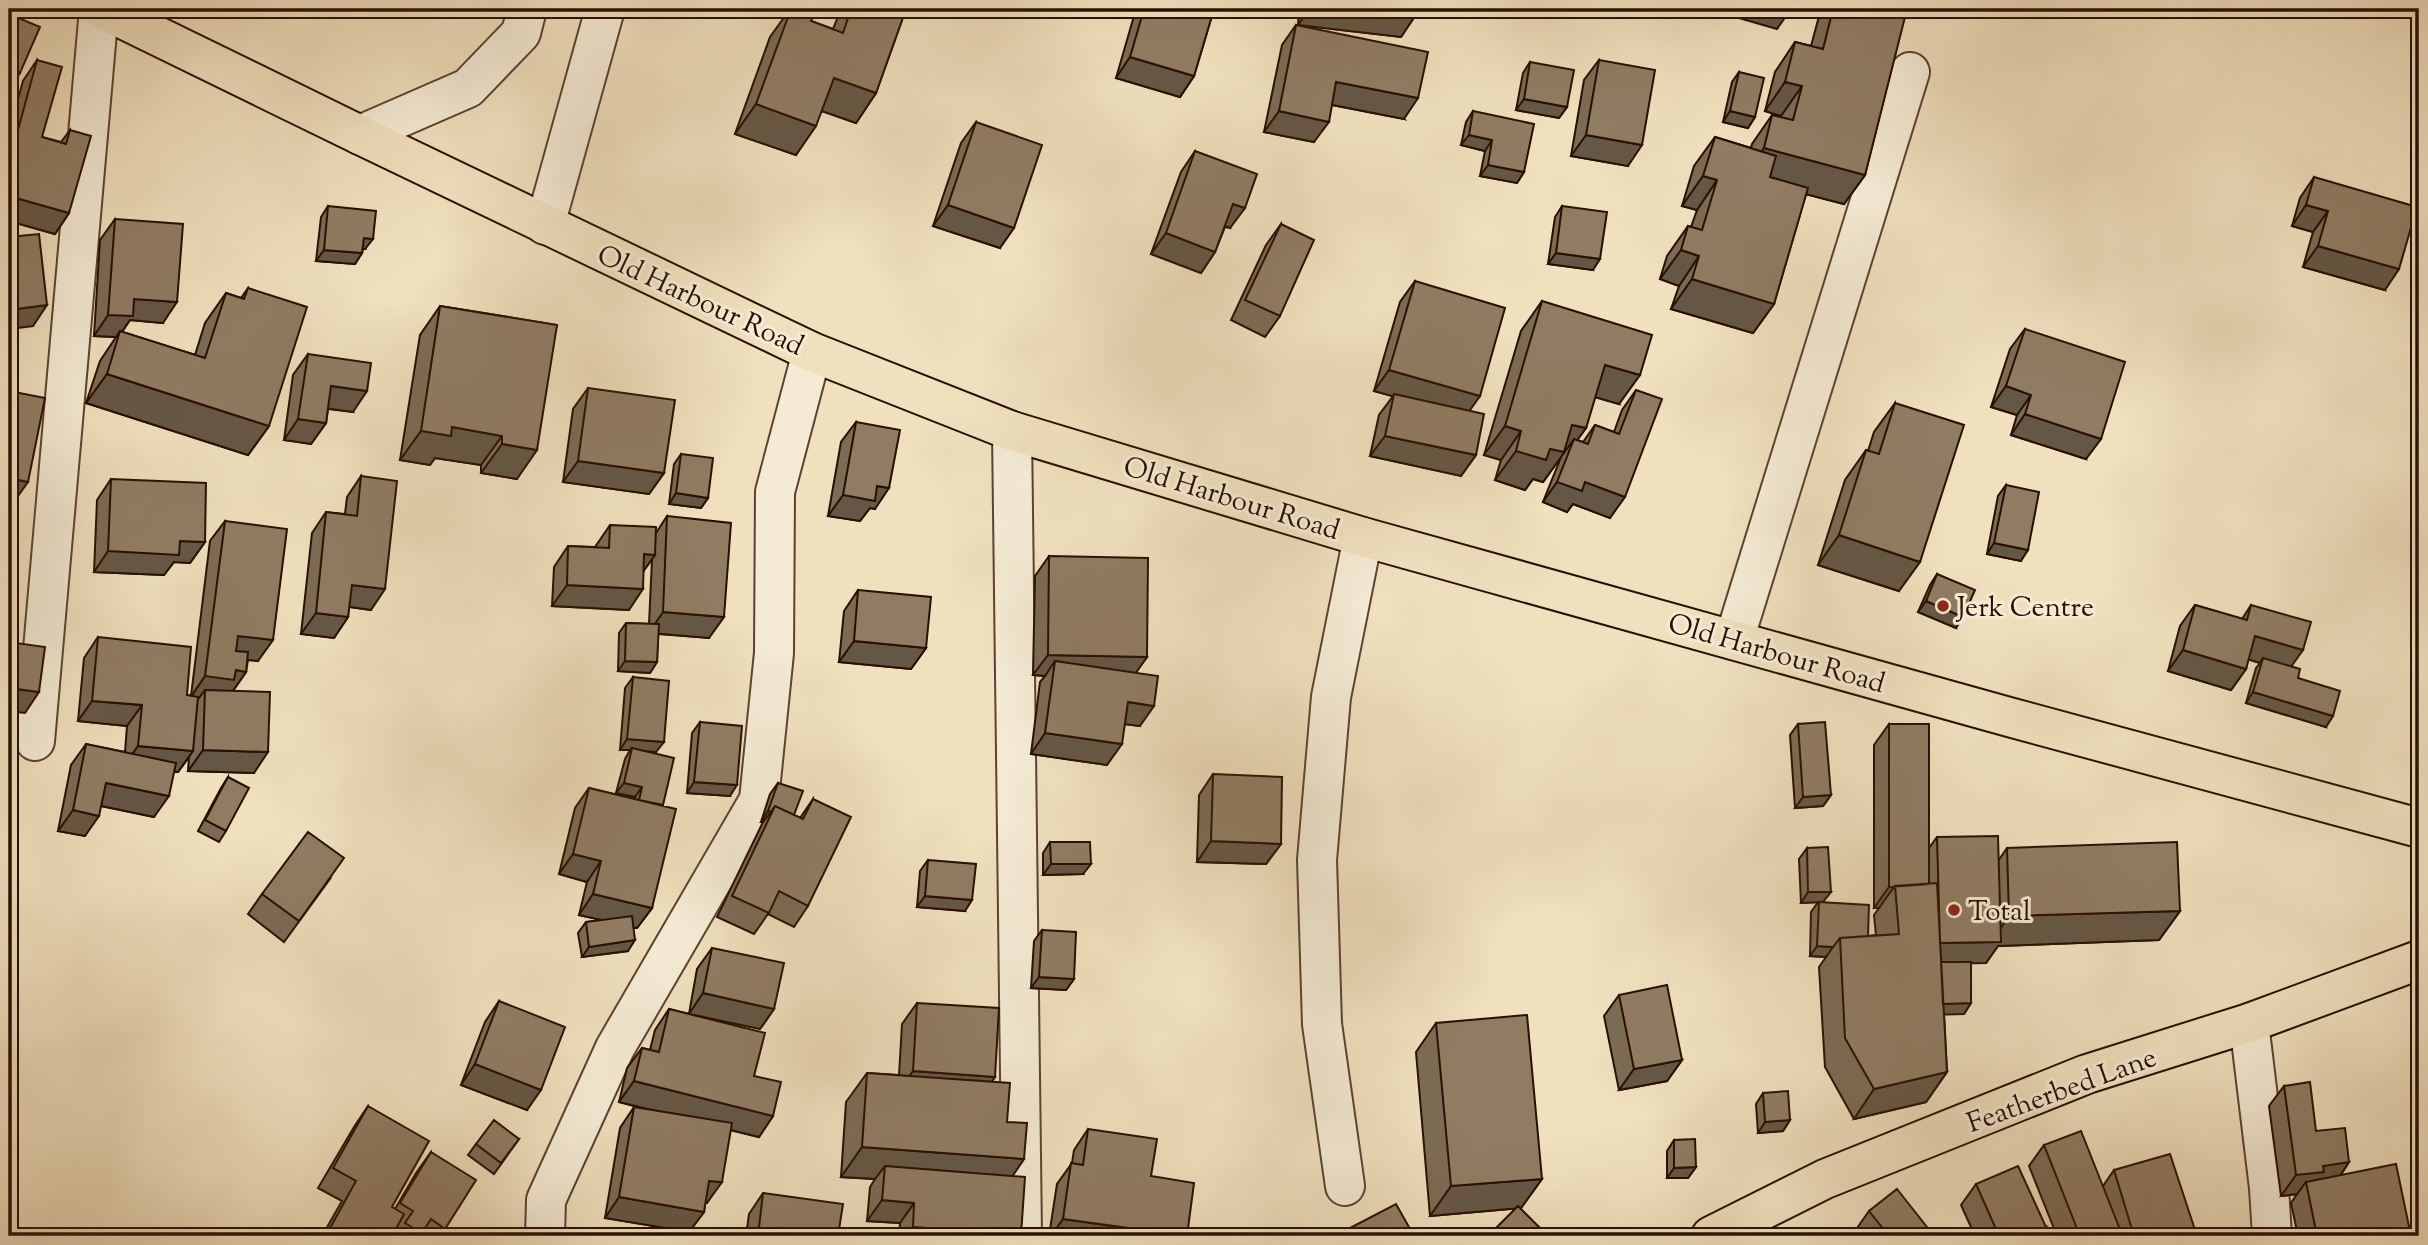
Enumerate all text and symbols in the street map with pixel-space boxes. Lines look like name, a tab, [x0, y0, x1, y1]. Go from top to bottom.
street label: Old Harbour Road	[590, 236, 810, 367]
street label: Old Harbour Road	[1118, 448, 1344, 552]
place label: Jerk Centre	[1955, 589, 2094, 629]
marker: Jerk Centre	[1935, 598, 1951, 614]
street label: Old Harbour Road	[1663, 605, 1890, 705]
place label: Total	[1968, 893, 2031, 933]
marker: Total	[1946, 902, 1962, 918]
street label: Featherbed Lane	[1962, 1039, 2162, 1145]

